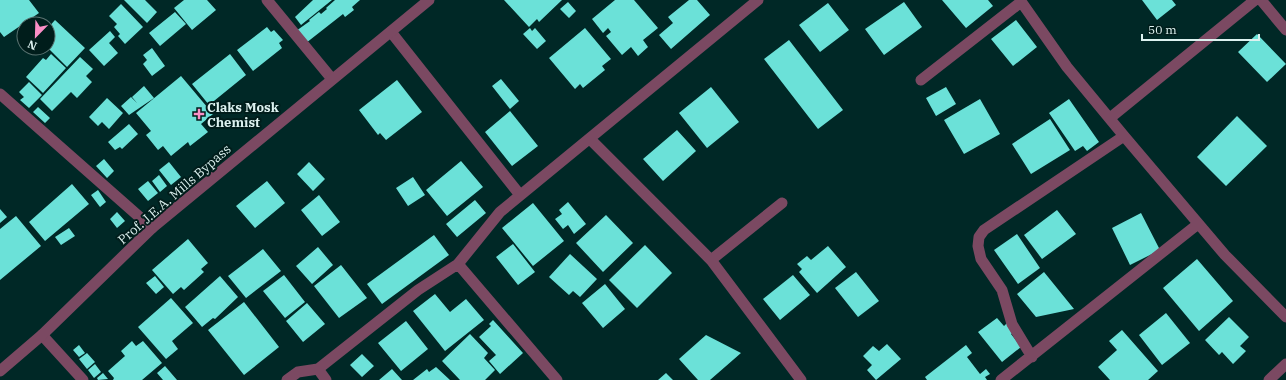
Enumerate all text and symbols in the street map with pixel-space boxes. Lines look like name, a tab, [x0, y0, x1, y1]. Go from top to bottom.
north arrow	[16, 16, 56, 56]
scale bar	[1142, 16, 1259, 42]
text: 50 m	[1148, 22, 1177, 37]
text: N	[25, 37, 39, 53]
place label: Claks Mosk Chemist	[207, 99, 280, 131]
marker: Claks Mosk Chemist	[194, 109, 204, 119]
street label: Prof. J.E.A. Mills Bypass	[114, 141, 234, 248]

